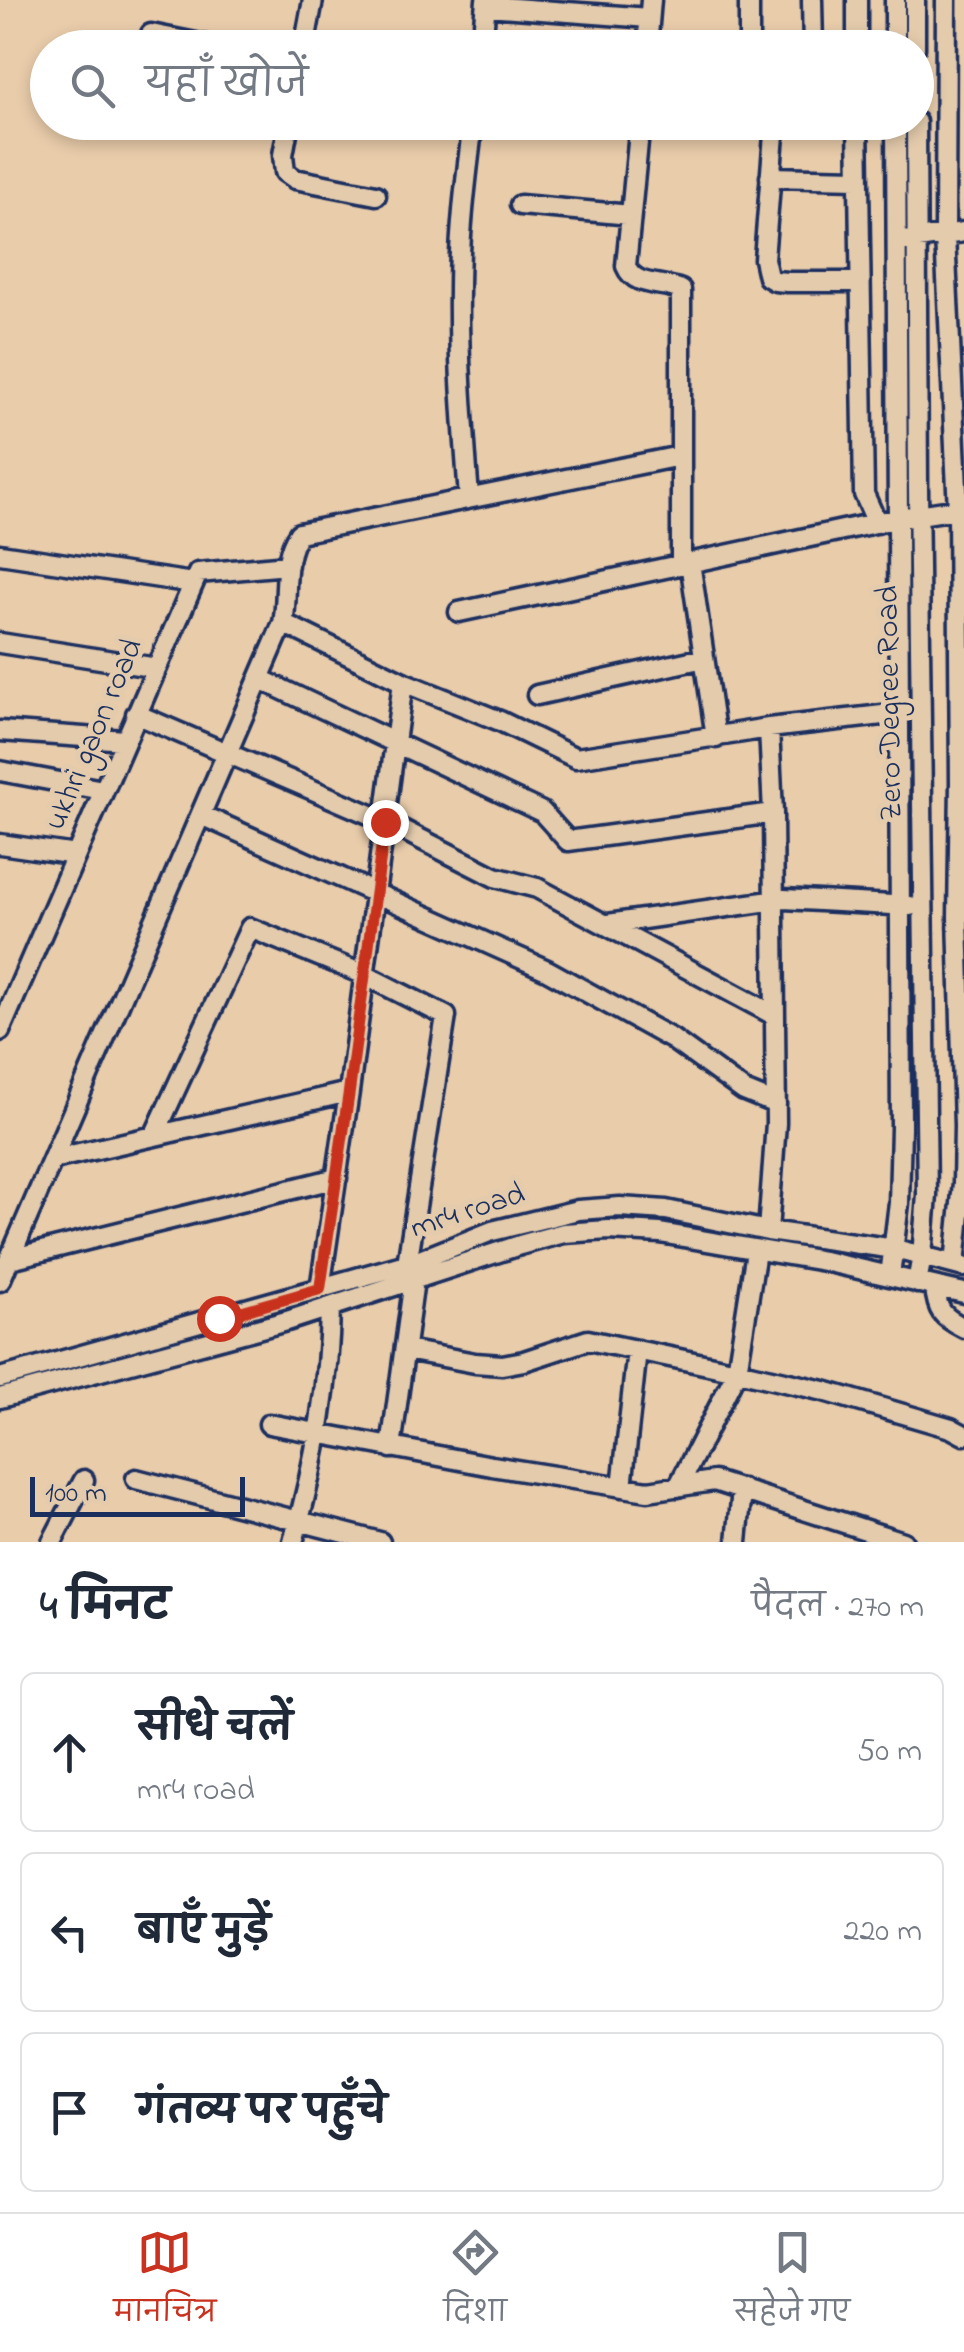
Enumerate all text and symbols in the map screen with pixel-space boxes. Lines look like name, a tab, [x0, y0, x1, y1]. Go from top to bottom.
search box	[30, 30, 934, 140]
icon: search	[65, 58, 120, 113]
text: यहाँ खोजें	[145, 58, 308, 114]
street label: Zero Degree Road	[865, 585, 917, 821]
street label: ukhri gaon road	[33, 631, 157, 839]
route end	[363, 800, 409, 846]
street label: mr4 road	[405, 1171, 531, 1253]
route start	[197, 1296, 243, 1342]
scale bar	[30, 1472, 245, 1516]
text: 100 m	[45, 1474, 107, 1515]
text: 4 मिनट	[40, 1577, 170, 1638]
text: पैदल · 270 m	[751, 1585, 924, 1632]
text: सीधे चलें	[137, 1702, 292, 1758]
icon: ahead	[42, 1725, 97, 1780]
text: 50 m	[857, 1729, 922, 1776]
text: mr4 road	[137, 1768, 255, 1815]
icon: left	[42, 1905, 97, 1960]
text: बाएँ मुड़ें	[137, 1905, 270, 1961]
text: 220 m	[844, 1909, 922, 1956]
icon: arrive	[42, 2085, 97, 2140]
text: गंतव्य पर पहुँचे	[137, 2085, 387, 2141]
tab: मानचित्र	[114, 2225, 216, 2342]
tab: दिशा	[444, 2225, 507, 2342]
tab: सहेजे गए	[734, 2225, 850, 2342]

